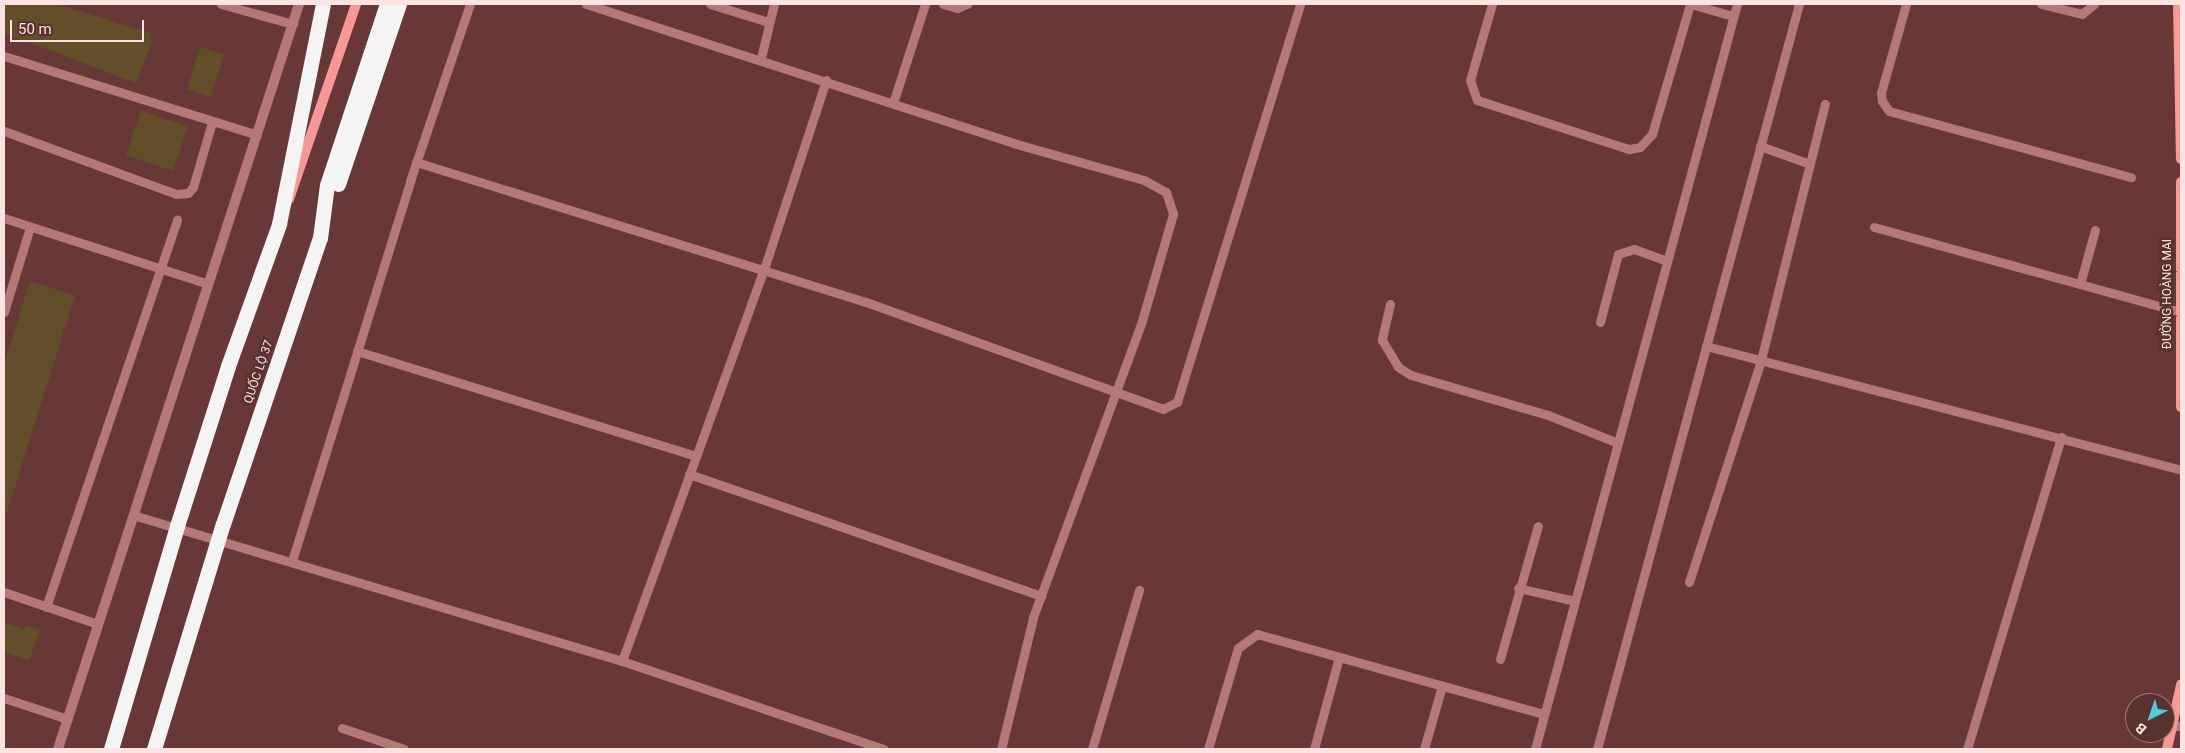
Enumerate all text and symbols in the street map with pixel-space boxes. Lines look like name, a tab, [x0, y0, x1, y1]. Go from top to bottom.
scale bar	[12, 10, 146, 42]
text: 50 m	[18, 20, 52, 38]
street label: ĐƯỜNG HOÀNG MAI	[2161, 239, 2175, 349]
street label: QUỐC LỘ 37	[241, 339, 277, 405]
north arrow	[2125, 693, 2175, 743]
text: B	[2132, 720, 2149, 738]

